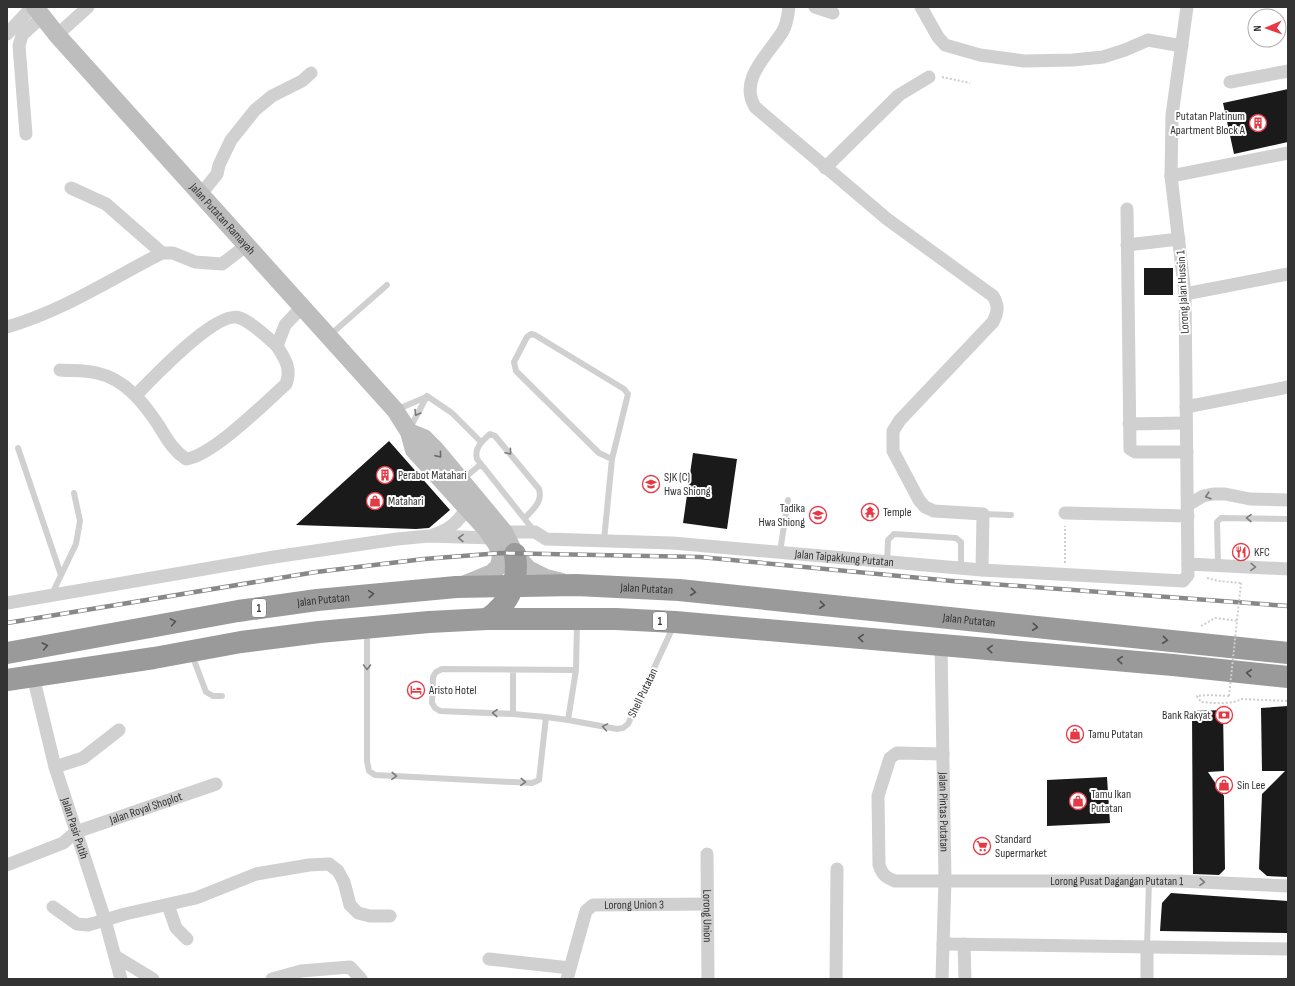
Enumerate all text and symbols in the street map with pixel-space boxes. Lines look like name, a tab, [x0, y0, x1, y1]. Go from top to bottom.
north arrow	[1247, 8, 1287, 48]
text: N	[1251, 25, 1264, 31]
place label: Putatan Platinum Apartment Block A	[1170, 109, 1246, 138]
building icon: Putatan Platinum Apartment Block A	[1248, 113, 1268, 133]
street label: Jalan Putatan Ramayah	[186, 179, 259, 258]
street label: Lorong Jalan Hussin 1	[1173, 249, 1193, 334]
one-way arrow	[414, 409, 422, 416]
one-way arrow	[504, 448, 511, 455]
one-way arrow	[435, 450, 442, 457]
building icon: Perabot Matahari	[375, 465, 395, 485]
place label: Perabot Matahari	[398, 468, 467, 483]
place label: SJK (C) Hwa Shiong	[664, 470, 711, 499]
school or university icon: SJK (C) Hwa Shiong	[641, 474, 661, 494]
shop icon: Matahari	[365, 491, 385, 511]
one-way arrow	[1204, 491, 1211, 500]
place label: Matahari	[388, 494, 423, 509]
place label: Tadika Hwa Shiong	[758, 501, 805, 530]
temple icon: Temple	[860, 502, 880, 522]
school or university icon: Tadika Hwa Shiong	[808, 505, 828, 525]
place label: Temple	[883, 505, 912, 520]
one-way arrow	[1246, 514, 1252, 522]
one-way arrow	[458, 533, 464, 542]
restaurant icon: KFC	[1231, 542, 1251, 562]
place label: KFC	[1254, 545, 1270, 560]
street label: Jalan Taipakkung Putatan	[793, 546, 894, 570]
one-way arrow	[1250, 563, 1256, 571]
street label: Jalan Putatan	[619, 580, 673, 597]
one-way arrow	[690, 587, 696, 596]
street label: Jalan Putatan	[295, 589, 350, 610]
one-way arrow	[368, 590, 374, 599]
road number: 1	[252, 599, 266, 617]
one-way arrow	[819, 601, 825, 610]
street label: Jalan Putatan	[941, 610, 996, 630]
road number: 1	[653, 612, 667, 630]
one-way arrow	[170, 619, 176, 627]
one-way arrow	[1032, 622, 1038, 631]
one-way arrow	[858, 634, 864, 643]
one-way arrow	[1162, 635, 1168, 644]
one-way arrow	[42, 642, 48, 650]
one-way arrow	[987, 645, 993, 654]
one-way arrow	[1117, 656, 1123, 665]
one-way arrow	[363, 664, 371, 670]
street label: Shell Putatan	[625, 666, 661, 720]
one-way arrow	[1246, 668, 1252, 677]
hotel icon: Aristo Hotel	[406, 680, 426, 700]
place label: Aristo Hotel	[428, 683, 477, 698]
bank icon: Bank Rakyat	[1214, 705, 1234, 725]
place label: Bank Rakyat	[1162, 708, 1211, 723]
one-way arrow	[492, 709, 498, 718]
one-way arrow	[602, 723, 608, 732]
shop icon: Tamu Putatan	[1065, 724, 1085, 744]
place label: Tamu Putatan	[1088, 727, 1143, 742]
one-way arrow	[391, 771, 397, 780]
street label: Jalan Pintas Putatan	[936, 771, 952, 852]
shop icon: Sin Lee	[1214, 775, 1234, 795]
one-way arrow	[520, 778, 526, 787]
place label: Sin Lee	[1237, 778, 1266, 793]
place label: Tamu Ikan Putatan	[1091, 787, 1131, 816]
street label: Jalan Royal Shoplot	[107, 789, 184, 828]
shop icon: Tamu Ikan Putatan	[1068, 791, 1088, 811]
street label: Jalan Pasir Putih	[58, 795, 92, 861]
place label: Standard Supermarket	[995, 832, 1047, 861]
supermarket icon: Standard Supermarket	[972, 836, 992, 856]
street label: Lorong Pusat Dagangan Putatan 1	[1050, 873, 1185, 889]
one-way arrow	[1199, 877, 1205, 886]
street label: Lorong Union	[700, 890, 715, 942]
street label: Lorong Union 3	[604, 897, 664, 912]

